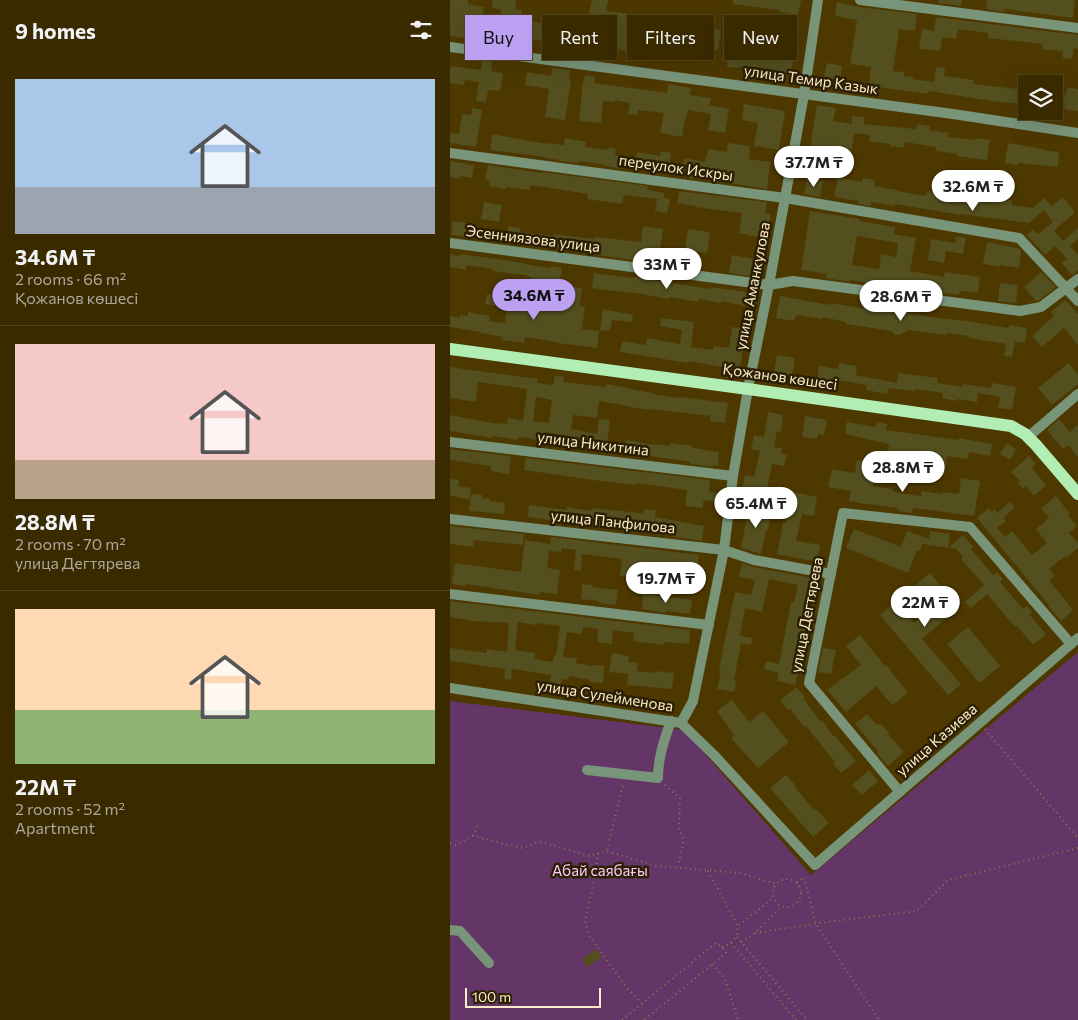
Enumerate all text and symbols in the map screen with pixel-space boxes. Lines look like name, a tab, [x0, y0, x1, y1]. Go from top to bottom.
chip: Buy	[465, 15, 532, 60]
chip: Rent	[542, 15, 617, 60]
chip: Filters	[627, 15, 714, 60]
chip: New	[724, 15, 797, 60]
icon: filters	[407, 16, 435, 44]
text: 9 homes	[15, 18, 96, 43]
street label: улица Темир Казык	[743, 61, 879, 97]
map controls	[1018, 75, 1063, 120]
button: layers	[1018, 75, 1063, 120]
icon: home	[180, 111, 270, 201]
pin: 37.7M ₸	[768, 146, 860, 188]
street label: переулок Искры	[618, 150, 734, 184]
text: 37.7M ₸	[785, 152, 843, 171]
pin: 32.6M ₸	[927, 170, 1019, 212]
text: 32.6M ₸	[943, 176, 1003, 195]
street label: улица Аманкулова	[731, 220, 773, 351]
street label: Эсенниязова улица	[465, 221, 601, 255]
text: 34.6M ₸	[15, 244, 95, 269]
pin: 33M ₸	[632, 248, 702, 290]
text: 33M ₸	[644, 254, 690, 273]
text: 2 rooms · 66 m²	[15, 269, 126, 288]
pin: 34.6M ₸	[488, 278, 580, 321]
pin: 28.6M ₸	[855, 280, 947, 322]
text: 34.6M ₸	[503, 285, 565, 304]
text: 28.6M ₸	[871, 286, 931, 305]
text: Қожанов көшесі	[15, 288, 138, 307]
street label: Қожанов көшесі	[722, 359, 839, 393]
icon: home	[180, 377, 270, 467]
street label: улица Никитина	[536, 427, 650, 459]
pin: 28.8M ₸	[857, 450, 949, 493]
text: 28.8M ₸	[873, 457, 933, 476]
pin: 65.4M ₸	[710, 486, 802, 529]
text: 65.4M ₸	[725, 493, 787, 512]
street label: улица Панфилова	[550, 506, 676, 537]
text: 28.8M ₸	[15, 509, 95, 534]
text: 2 rooms · 70 m²	[15, 534, 126, 553]
text: улица Дегтярева	[15, 553, 140, 572]
street label: улица Дегтярева	[786, 555, 826, 674]
pin: 19.7M ₸	[620, 562, 712, 604]
text: 19.7M ₸	[637, 568, 695, 587]
pin: 22M ₸	[890, 586, 960, 628]
text: 22M ₸	[902, 592, 948, 611]
icon: home	[180, 642, 270, 732]
street label: улица Сулейменова	[536, 675, 675, 715]
street label: улица Казиева	[892, 699, 980, 779]
text: 22M ₸	[15, 774, 76, 799]
text: 2 rooms · 52 m²	[15, 799, 125, 818]
text: Apartment	[15, 818, 95, 837]
park label: Абай саябағы	[552, 861, 648, 879]
scale bar	[465, 985, 601, 1008]
text: 100 m	[472, 988, 511, 1005]

